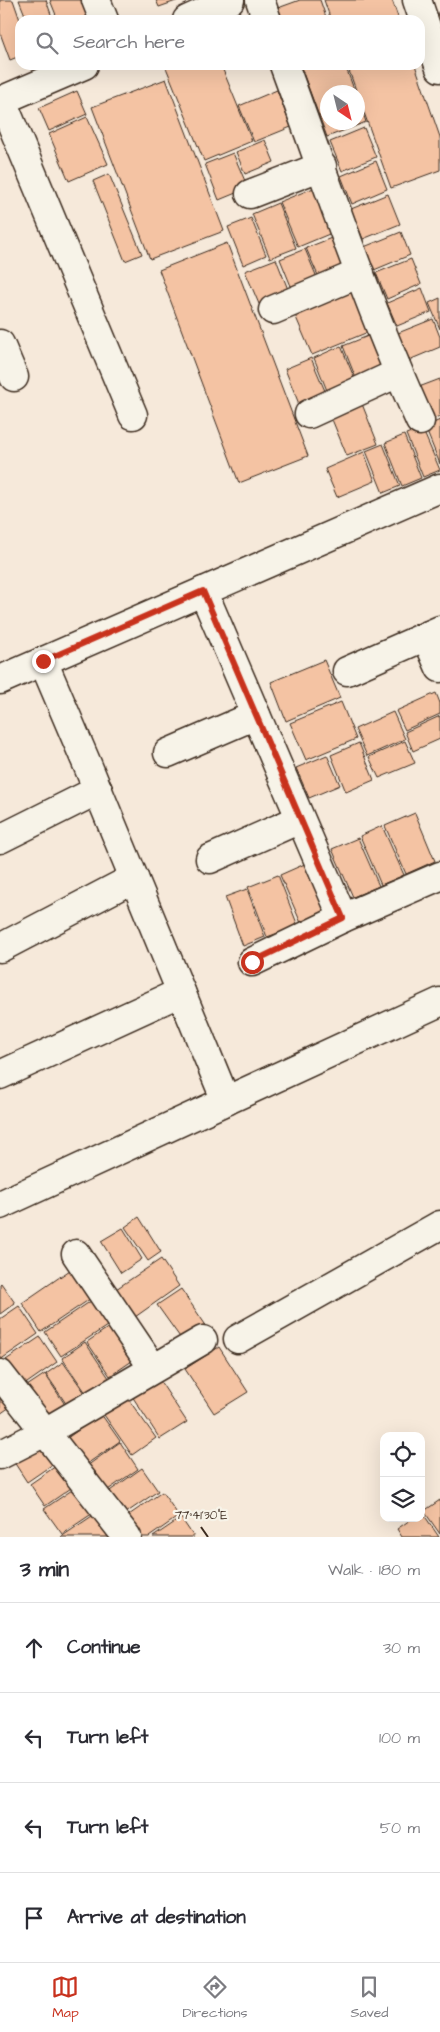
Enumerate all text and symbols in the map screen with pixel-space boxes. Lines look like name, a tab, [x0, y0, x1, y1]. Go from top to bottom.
search box	[15, 15, 425, 70]
icon: search	[33, 29, 61, 57]
text: Search here	[73, 29, 185, 56]
north arrow	[320, 85, 365, 130]
route end	[32, 650, 55, 673]
route start	[241, 951, 264, 974]
map controls	[380, 1432, 425, 1522]
button: locate	[380, 1432, 425, 1477]
button: layers	[380, 1477, 425, 1522]
text: 77°41'30"E	[175, 1507, 227, 1524]
text: 3 min	[20, 1555, 69, 1584]
text: Walk · 180 m	[328, 1559, 420, 1581]
icon: ahead	[20, 1634, 48, 1662]
text: Continue	[67, 1634, 141, 1661]
text: 30 m	[383, 1637, 420, 1659]
icon: left	[20, 1724, 48, 1752]
text: Turn left	[67, 1724, 148, 1751]
text: 100 m	[379, 1727, 420, 1749]
icon: left	[20, 1814, 48, 1842]
text: Turn left	[67, 1814, 148, 1841]
text: 50 m	[380, 1817, 420, 1839]
icon: arrive	[20, 1904, 48, 1932]
text: Arrive at destination	[67, 1904, 246, 1931]
tab: Map	[51, 1973, 79, 2023]
tab: Directions	[182, 1973, 247, 2023]
tab: Saved	[350, 1973, 389, 2023]

